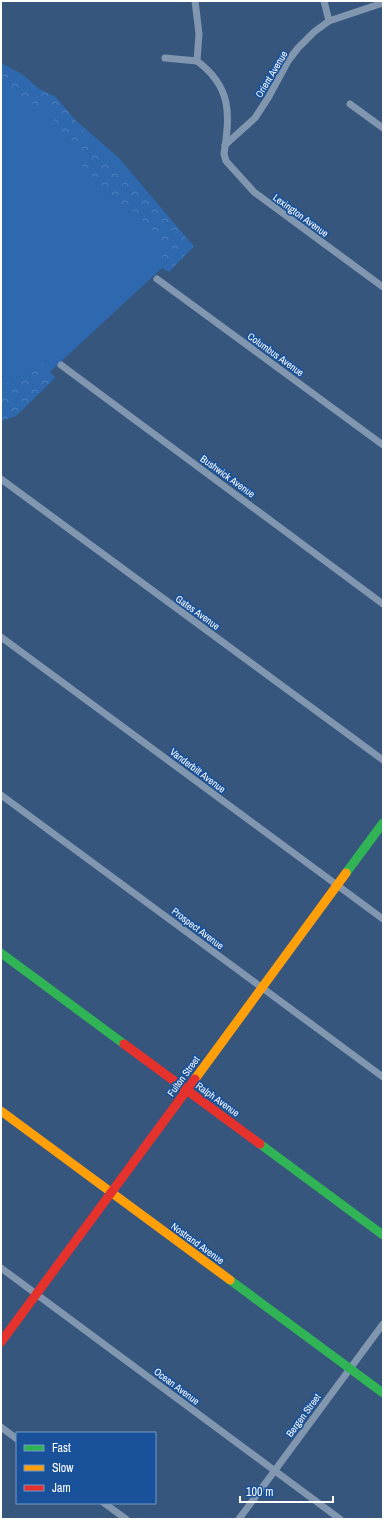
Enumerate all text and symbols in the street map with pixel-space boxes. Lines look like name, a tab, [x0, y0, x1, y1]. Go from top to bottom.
street label: Orient Avenue	[252, 48, 291, 100]
street label: Lexington Avenue	[270, 191, 331, 240]
street label: Columbus Avenue	[245, 330, 307, 379]
street label: Bushwick Avenue	[198, 452, 258, 501]
street label: Gates Avenue	[173, 592, 223, 633]
street label: Vanderbilt Avenue	[167, 745, 228, 796]
street label: Prospect Avenue	[169, 905, 227, 952]
street label: Fulton Street	[164, 1053, 203, 1099]
street label: Ralph Avenue	[193, 1079, 242, 1120]
street label: Nostrand Avenue	[168, 1220, 227, 1267]
street label: Ocean Avenue	[151, 1365, 202, 1408]
street label: Bergen Street	[283, 1390, 324, 1440]
legend	[16, 1432, 156, 1504]
text: Fast	[52, 1440, 71, 1456]
text: Slow	[52, 1460, 74, 1476]
scale bar	[240, 1478, 333, 1504]
text: Jam	[52, 1480, 71, 1496]
text: 100 m	[246, 1484, 273, 1500]

